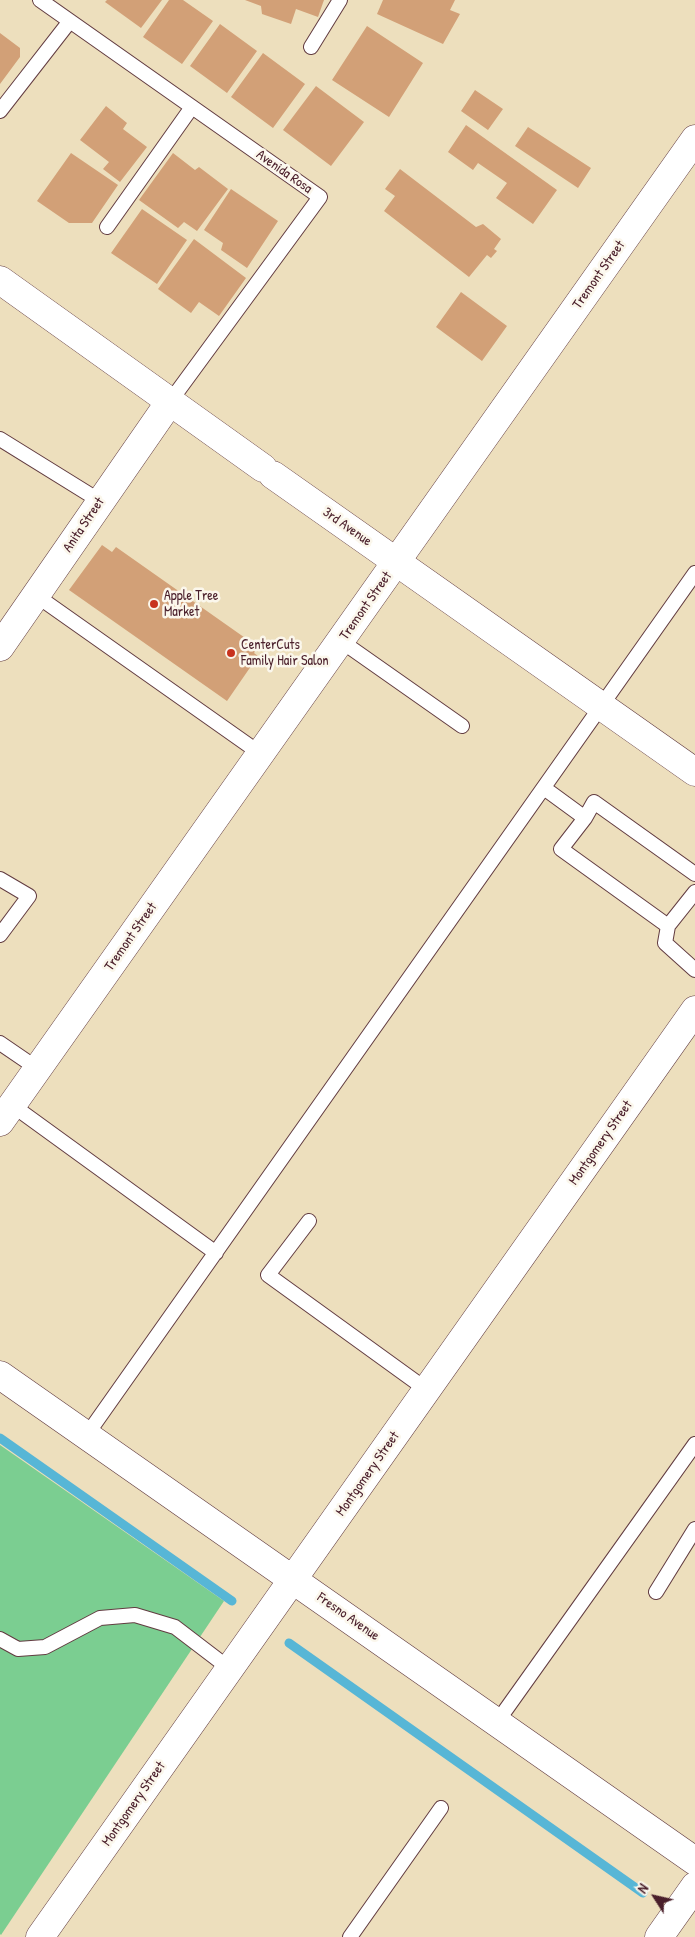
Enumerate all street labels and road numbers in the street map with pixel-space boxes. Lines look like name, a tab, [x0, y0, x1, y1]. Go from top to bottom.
street label: Avenida Rosa	[253, 147, 315, 197]
street label: Tremont Street	[569, 238, 629, 312]
street label: Anita Street	[60, 494, 108, 556]
street label: 3rd Avenue	[319, 504, 375, 550]
street label: Tremont Street	[336, 569, 396, 643]
street label: Tremont Street	[101, 900, 161, 974]
street label: Montgomery Street	[566, 1098, 636, 1188]
street label: Montgomery Street	[333, 1429, 403, 1519]
street label: Fresno Avenue	[314, 1589, 382, 1645]
street label: Montgomery Street	[99, 1759, 169, 1849]

